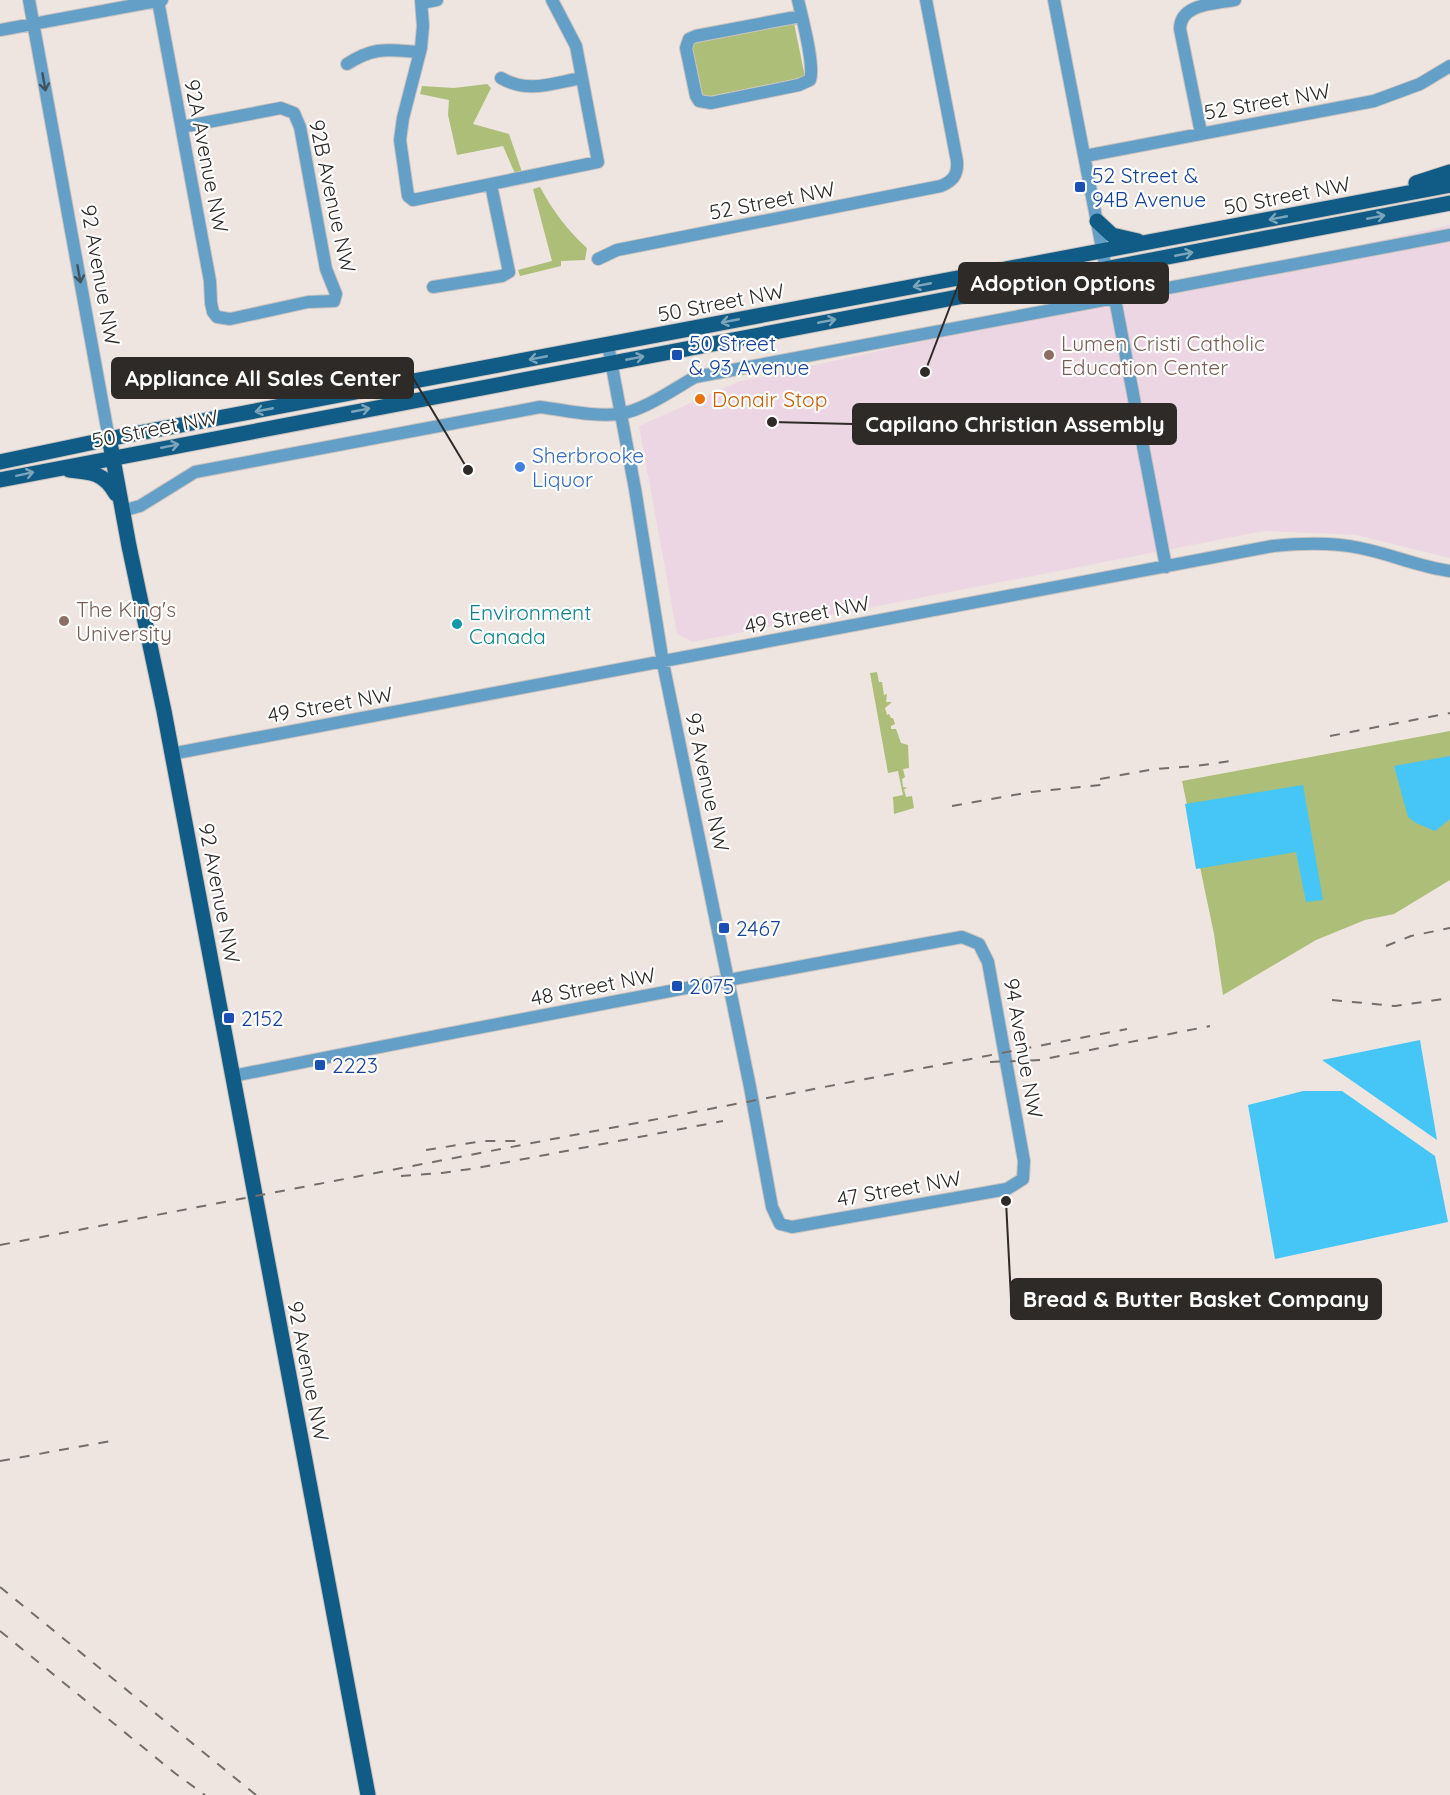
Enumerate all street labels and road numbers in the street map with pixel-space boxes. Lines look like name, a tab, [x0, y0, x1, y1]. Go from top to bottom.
street label: 92A Avenue NW	[179, 77, 235, 235]
street label: 52 Street NW	[1202, 77, 1332, 125]
street label: 92B Avenue NW	[304, 117, 362, 275]
street label: 50 Street NW	[1222, 170, 1352, 220]
street label: 52 Street NW	[707, 175, 837, 225]
street label: 92 Avenue NW	[76, 203, 126, 347]
street label: 50 Street NW	[656, 277, 786, 327]
street label: 50 Street NW	[90, 403, 220, 453]
street label: 49 Street NW	[742, 589, 872, 639]
street label: 49 Street NW	[265, 680, 395, 728]
street label: 93 Avenue NW	[681, 710, 735, 854]
street label: 92 Avenue NW	[194, 821, 246, 965]
street label: 48 Street NW	[528, 961, 658, 1011]
street label: 94 Avenue NW	[999, 976, 1049, 1120]
street label: 47 Street NW	[835, 1164, 963, 1212]
street label: 92 Avenue NW	[283, 1299, 335, 1443]

